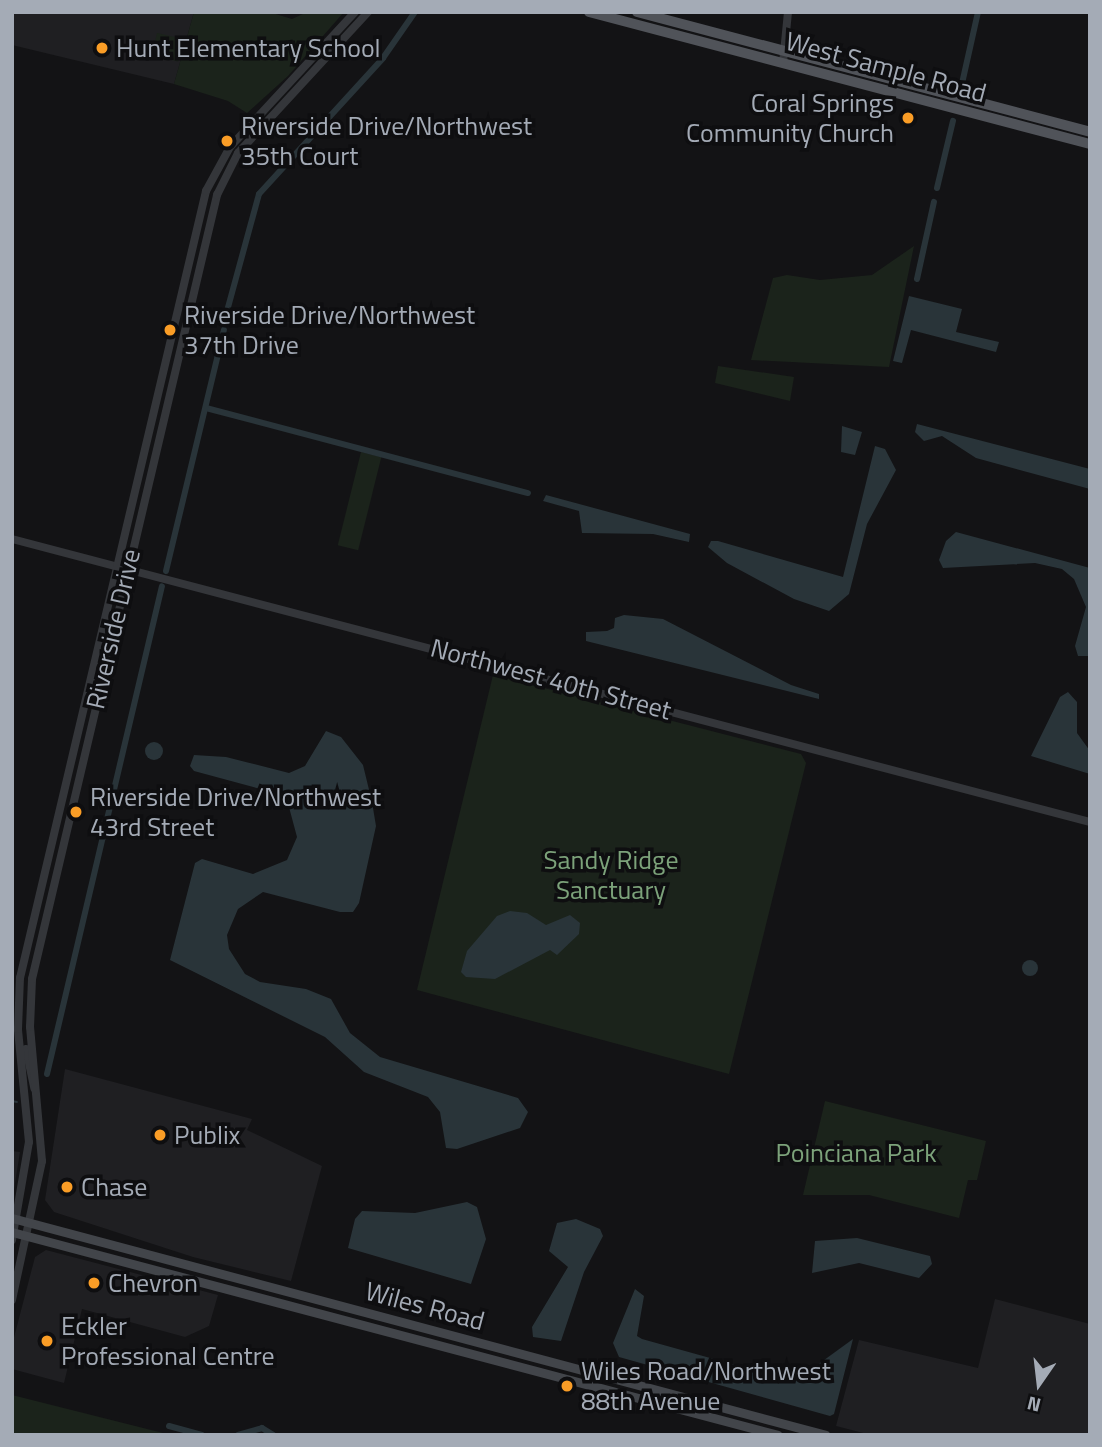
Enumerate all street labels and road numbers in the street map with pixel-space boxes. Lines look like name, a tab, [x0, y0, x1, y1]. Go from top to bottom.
street label: West Sample Road	[782, 25, 990, 109]
street label: Riverside Drive	[79, 546, 147, 712]
street label: Northwest 40th Street	[427, 632, 675, 726]
street label: Wiles Road	[362, 1275, 488, 1337]

